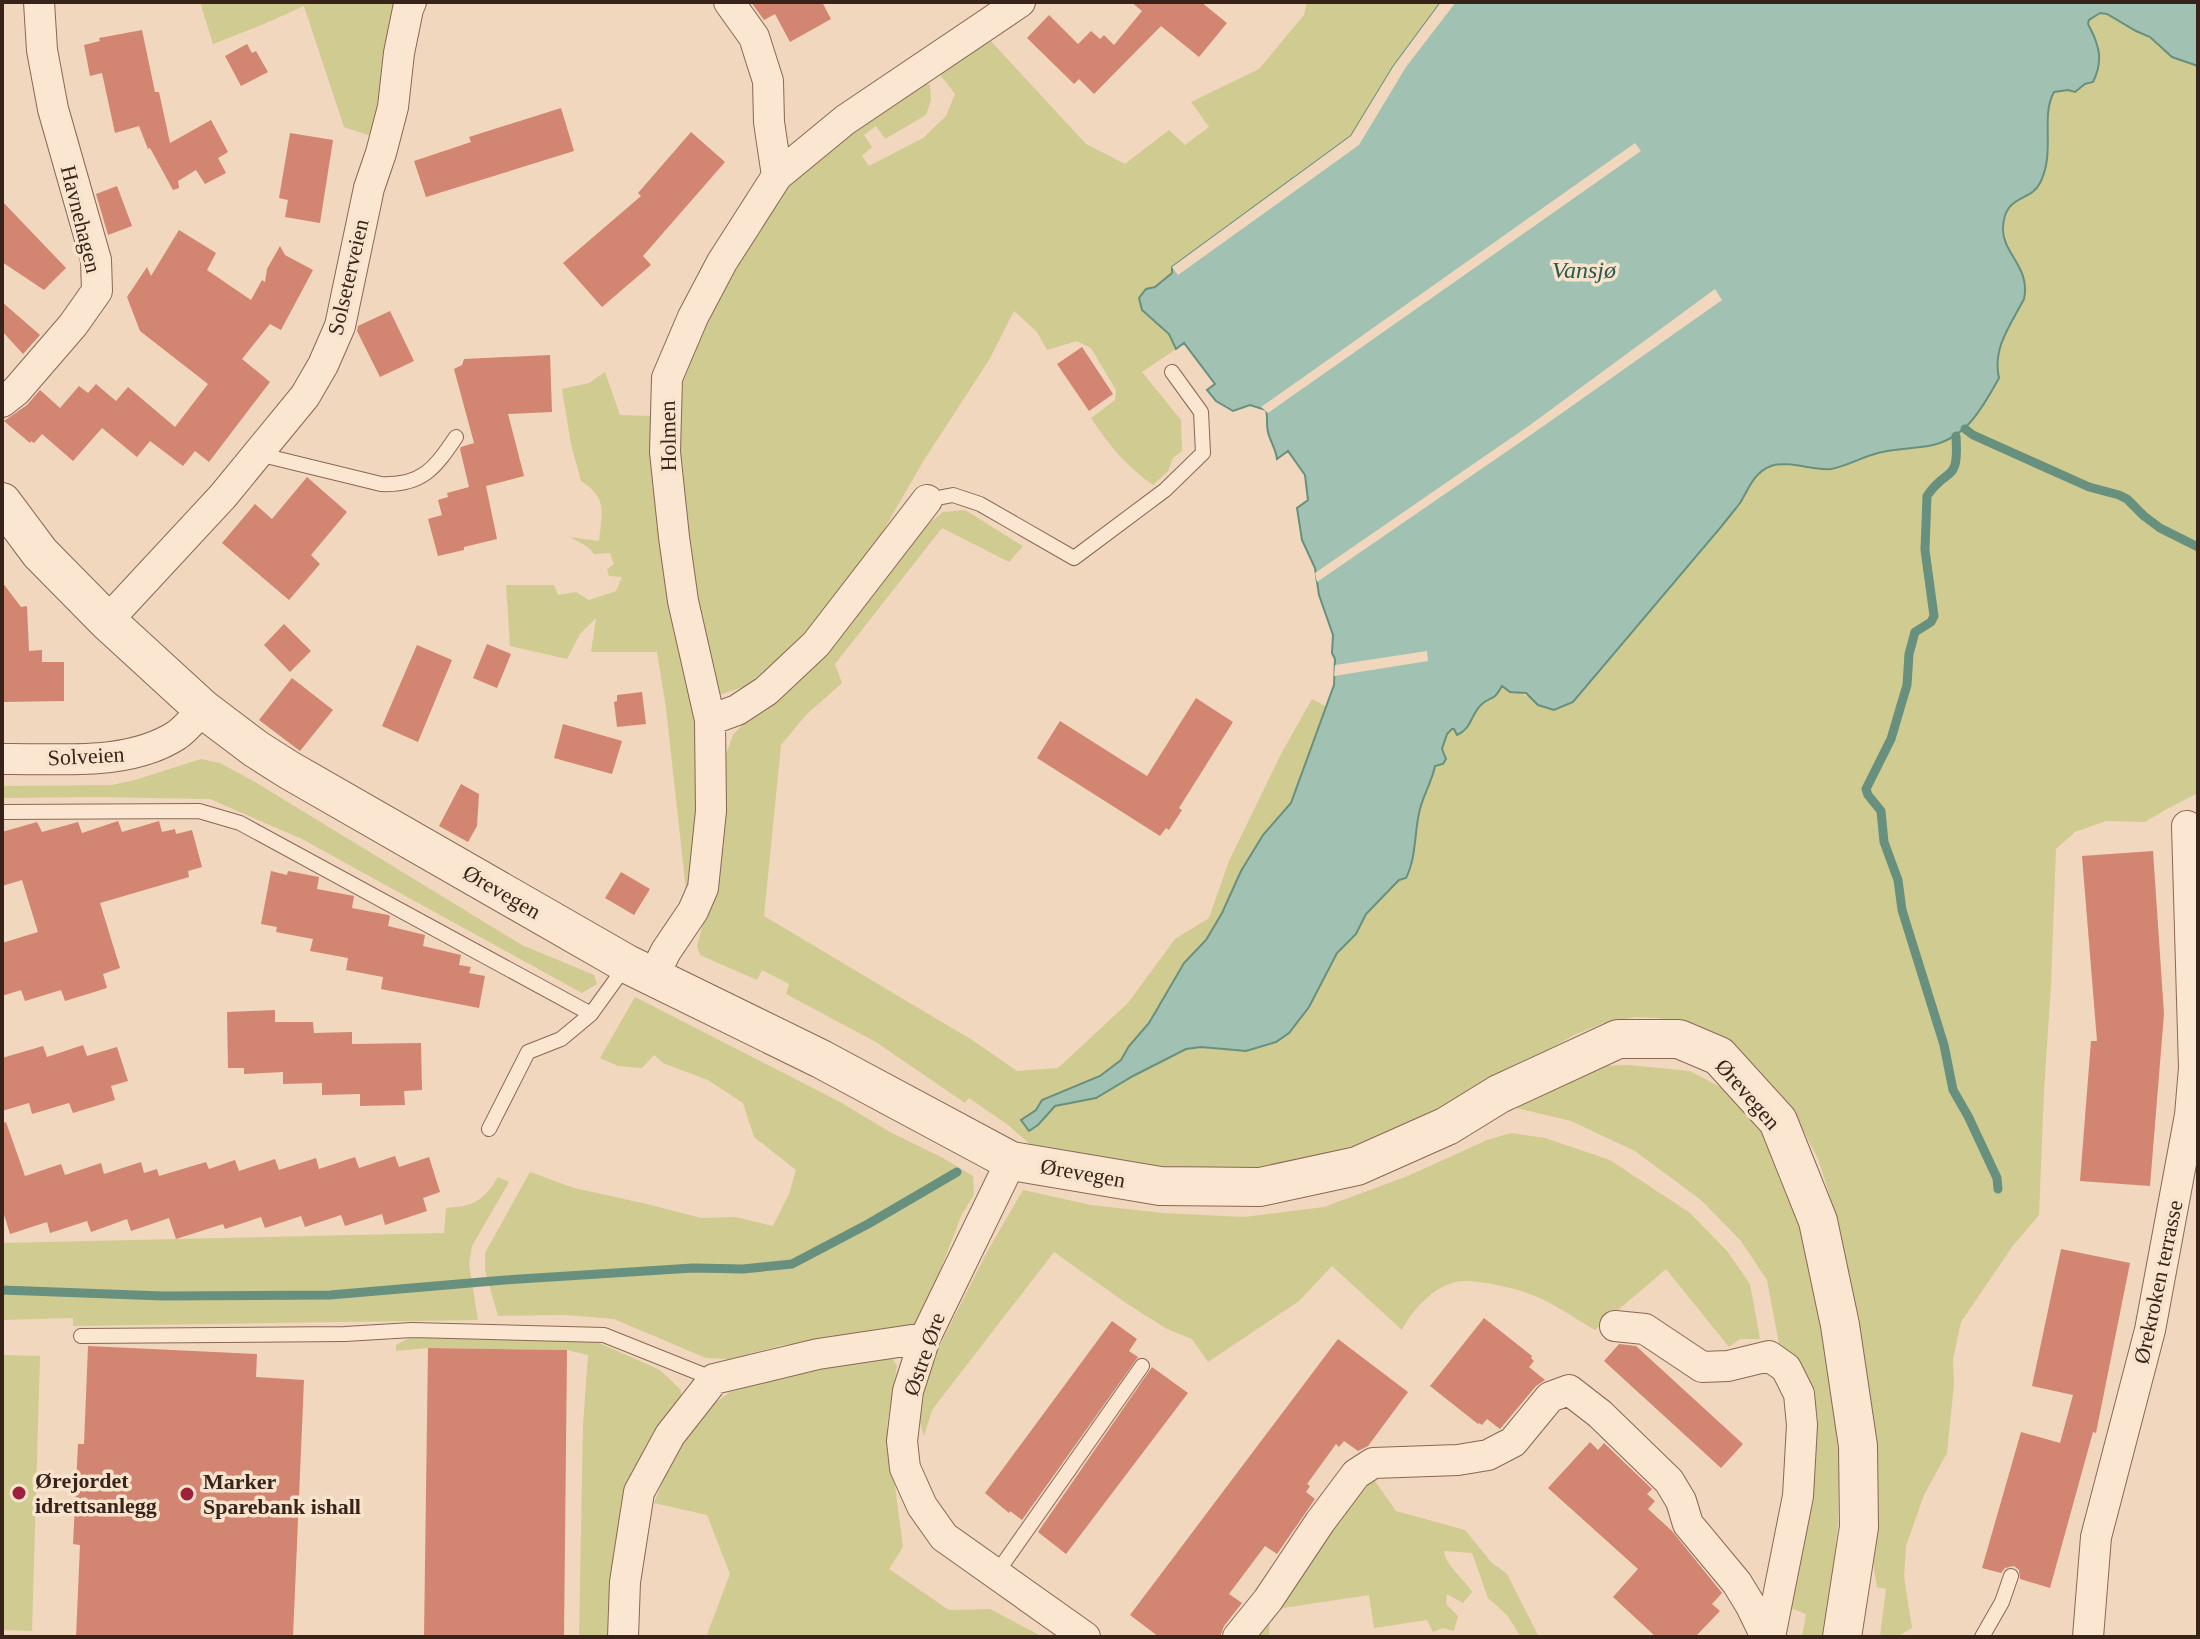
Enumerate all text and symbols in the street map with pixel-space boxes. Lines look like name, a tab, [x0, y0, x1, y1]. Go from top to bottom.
street label: Havnehagen	[56, 163, 106, 275]
street label: Solseterveien	[322, 216, 374, 338]
water label: Vansjø	[1552, 257, 1617, 283]
street label: Holmen	[655, 400, 681, 472]
street label: Solveien	[47, 742, 125, 770]
street label: Ørevegen	[459, 860, 545, 924]
street label: Ørevegen	[1711, 1054, 1785, 1134]
street label: Ørevegen	[1039, 1153, 1127, 1193]
street label: Ørekroken terrasse	[2128, 1198, 2188, 1366]
street label: Østre Øre	[898, 1309, 950, 1399]
place label: Ørejordet idrettsanlegg	[35, 1468, 157, 1518]
place label: Marker Sparebank ishall	[203, 1469, 361, 1519]
marker: Ørejordet idrettsanlegg	[10, 1484, 28, 1502]
marker: Marker Sparebank ishall	[178, 1485, 196, 1503]

